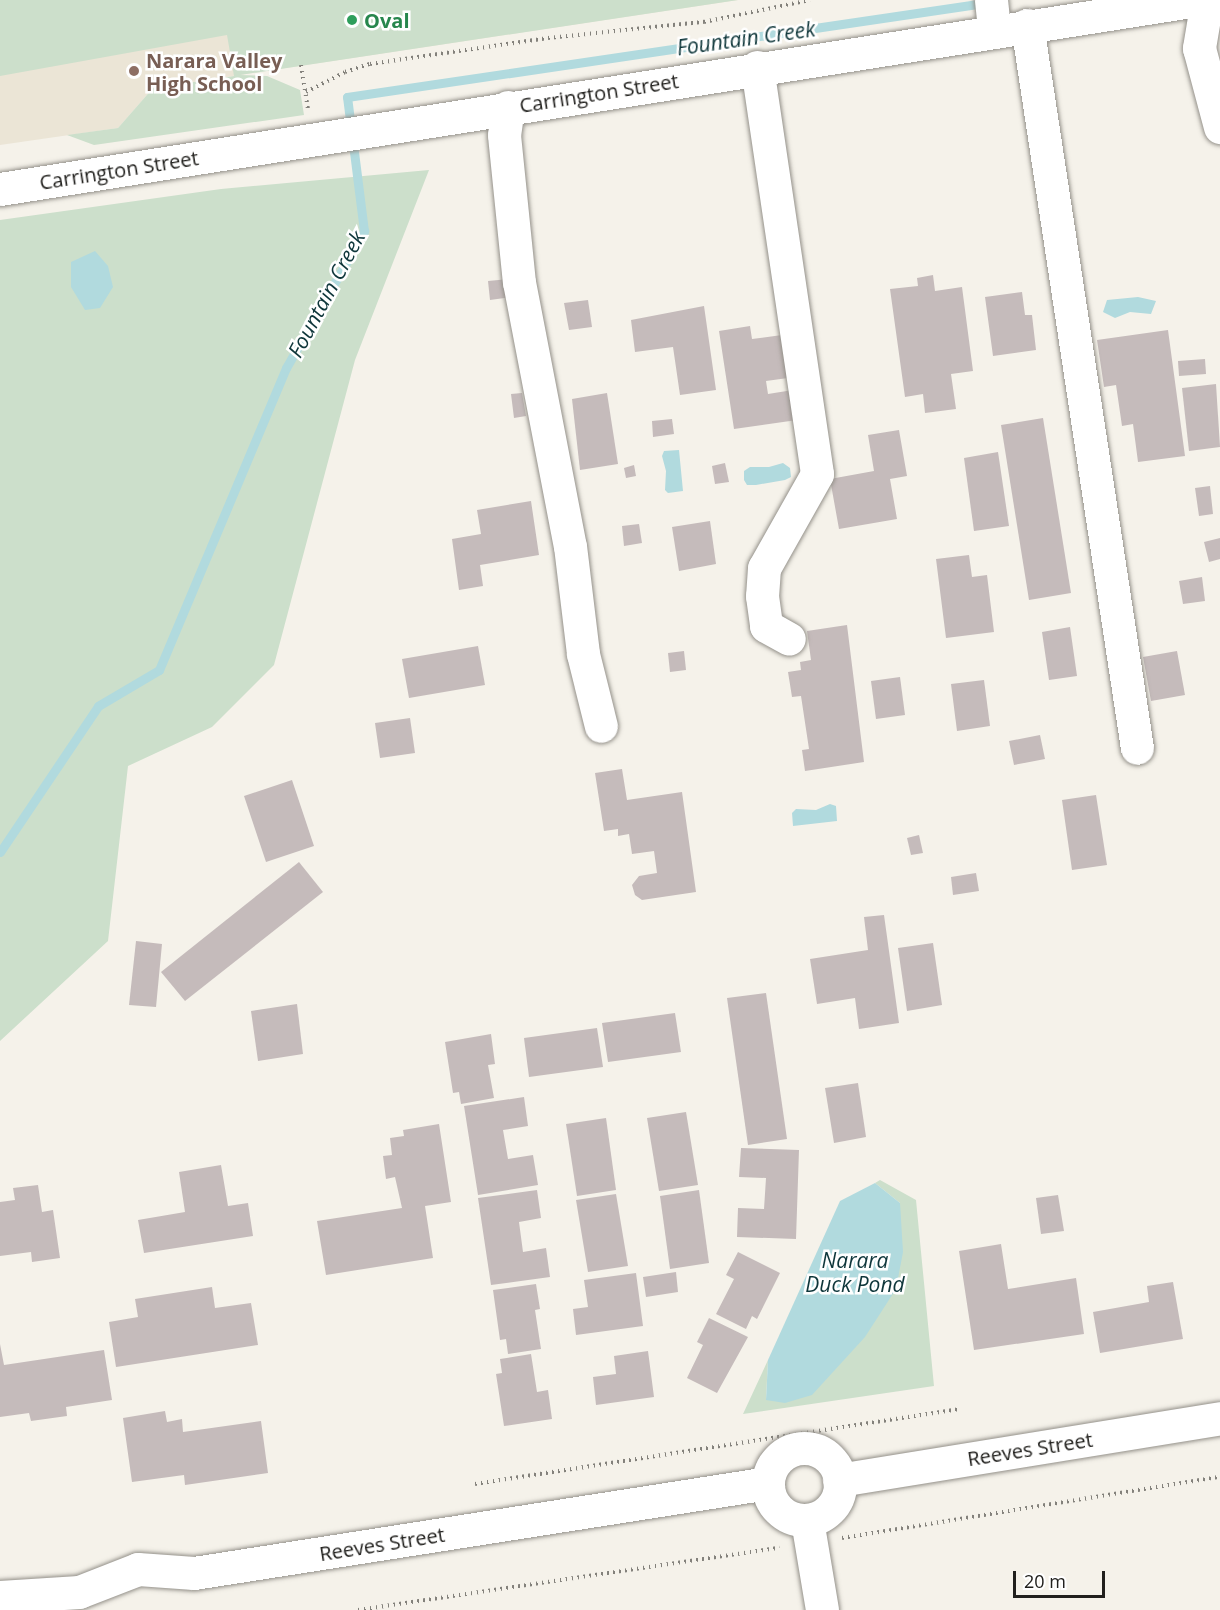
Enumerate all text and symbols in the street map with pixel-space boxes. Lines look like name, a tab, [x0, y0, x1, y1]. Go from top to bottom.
place label: Oval	[364, 8, 409, 32]
marker: Oval	[345, 13, 359, 27]
water label: Fountain Creek	[675, 16, 817, 60]
place label: Narara Valley High School	[146, 48, 282, 95]
marker: Narara Valley High School	[127, 64, 141, 78]
street label: Carrington Street	[518, 69, 680, 117]
street label: Carrington Street	[38, 146, 200, 194]
water label: Fountain Creek	[282, 226, 370, 362]
water label: Narara Duck Pond	[805, 1247, 905, 1297]
street label: Reeves Street	[966, 1427, 1094, 1471]
street label: Reeves Street	[318, 1522, 446, 1566]
scale bar	[1016, 1559, 1108, 1597]
text: 20 m	[1024, 1569, 1066, 1593]

